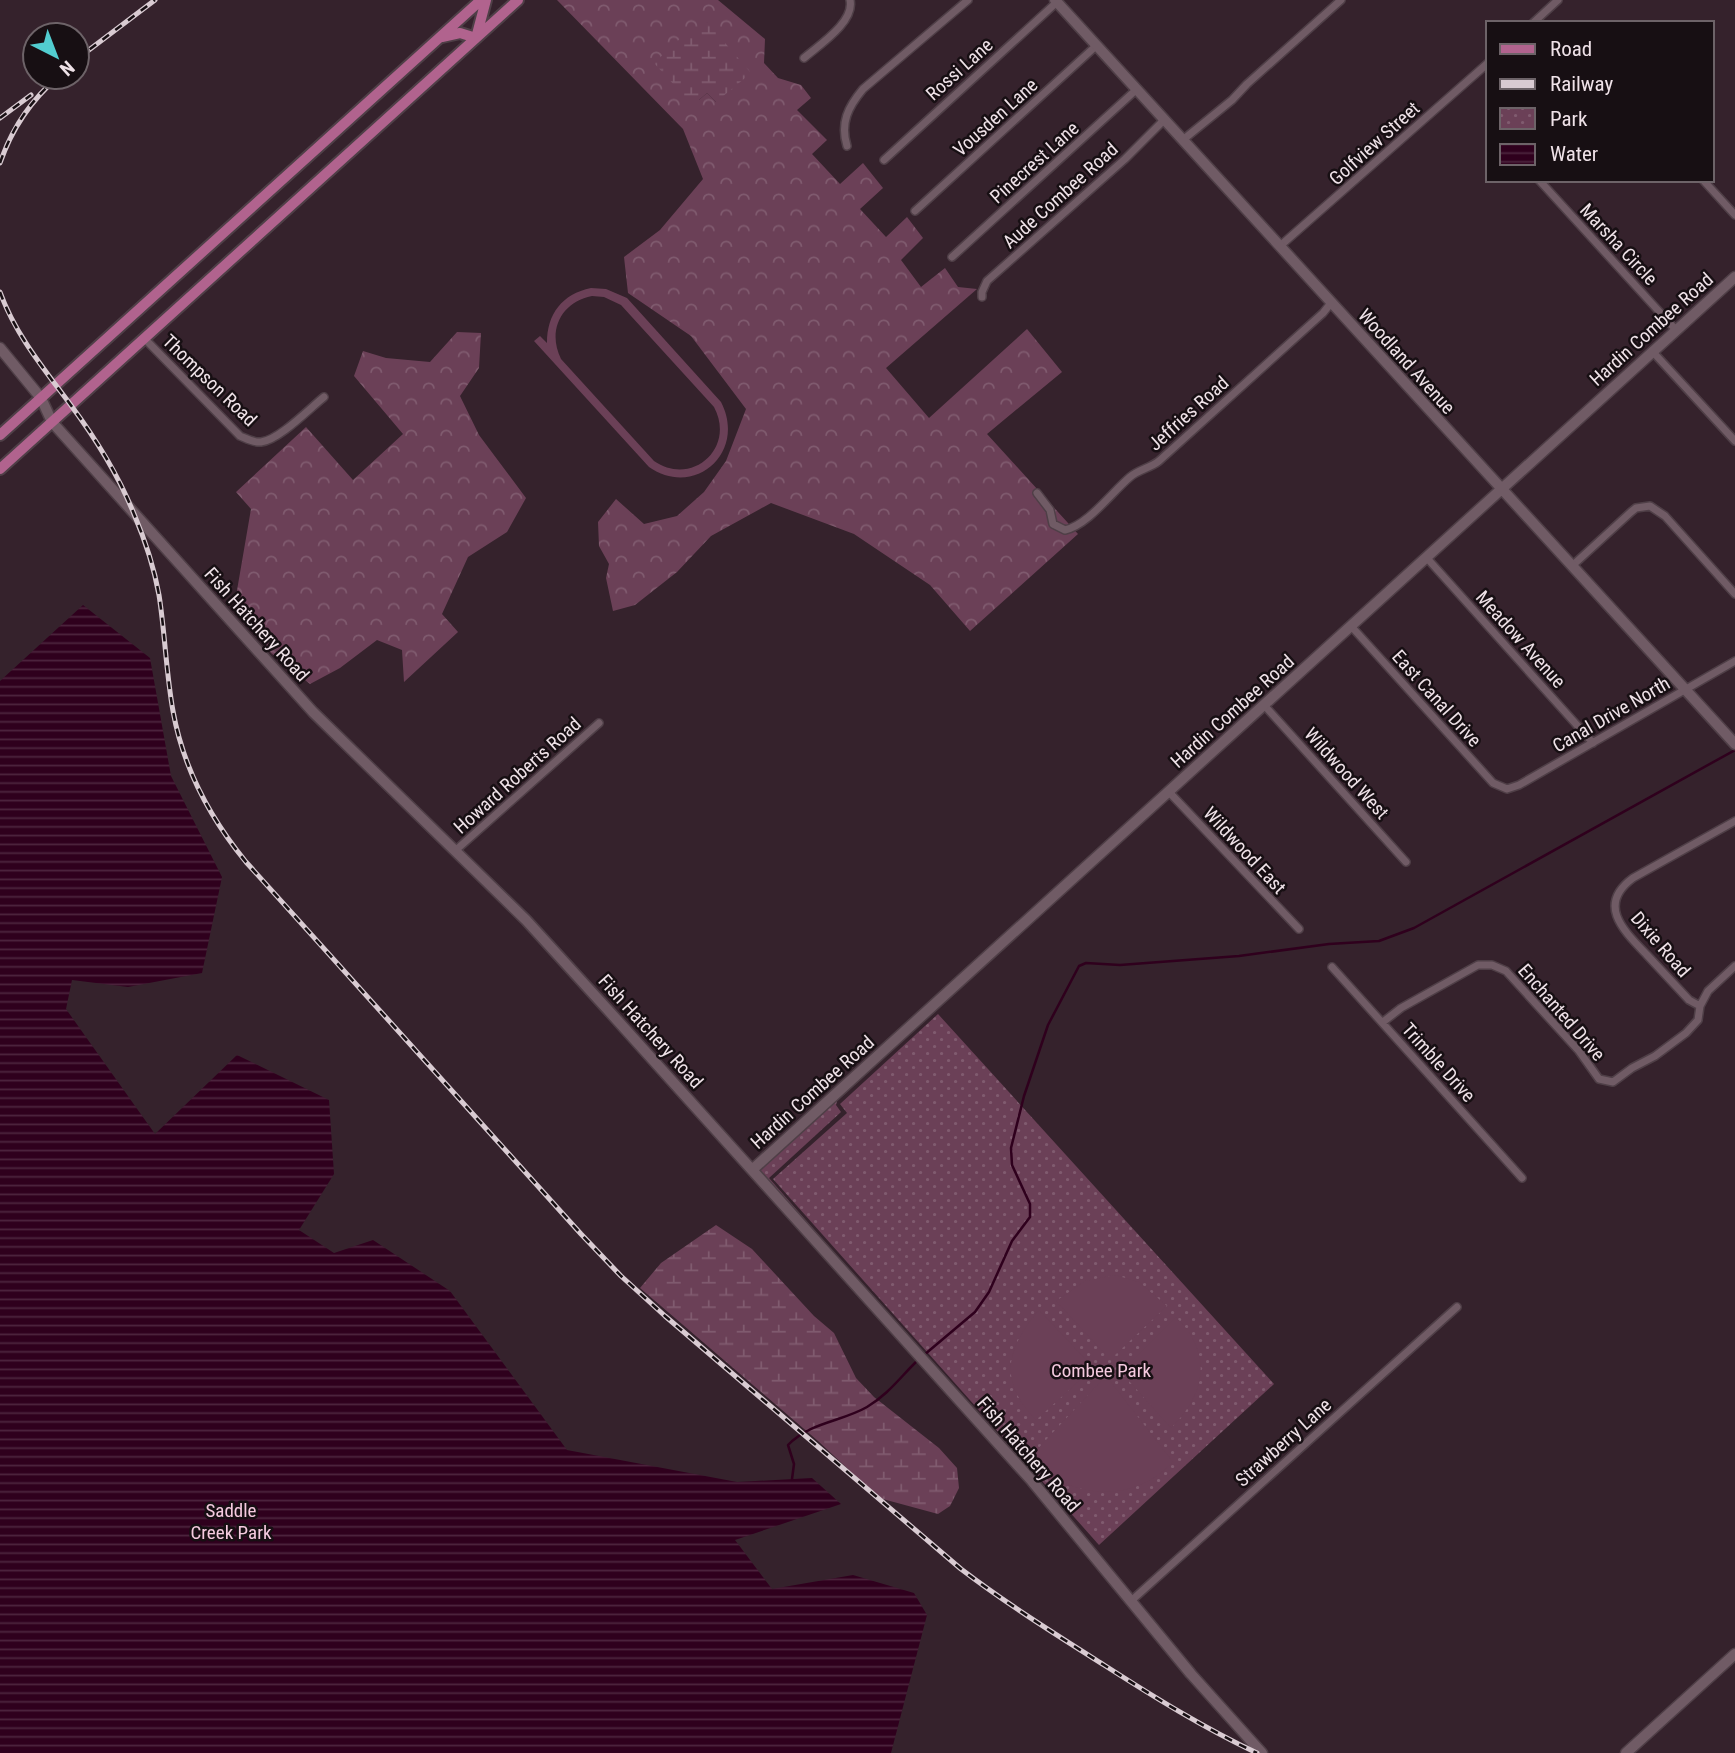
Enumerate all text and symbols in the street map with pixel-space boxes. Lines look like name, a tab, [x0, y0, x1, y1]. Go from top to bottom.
north arrow	[21, 21, 91, 91]
legend	[1486, 21, 1714, 182]
street label: Rossi Lane	[921, 33, 998, 105]
text: Road	[1550, 37, 1592, 61]
text: N	[55, 56, 79, 81]
text: Railway	[1550, 72, 1613, 96]
street label: Vousden Lane	[948, 73, 1042, 161]
street label: Golfview Street	[1324, 97, 1424, 190]
text: Park	[1550, 107, 1588, 131]
street label: Pinecrest Lane	[985, 117, 1083, 208]
street label: Aude Combee Road	[998, 138, 1123, 253]
text: Water	[1550, 142, 1598, 166]
street label: Marsha Circle	[1575, 199, 1662, 290]
street label: Hardin Combee Road	[1585, 268, 1718, 391]
street label: Woodland Avenue	[1353, 304, 1460, 419]
street label: Thompson Road	[158, 330, 262, 431]
street label: Jeffries Road	[1143, 371, 1233, 455]
street label: Fish Hatchery Road	[199, 563, 314, 686]
street label: Meadow Avenue	[1471, 586, 1570, 693]
street label: East Canal Drive	[1387, 645, 1486, 751]
street label: Hardin Combee Road	[1166, 650, 1299, 773]
street label: Canal Drive North	[1549, 672, 1674, 757]
street label: Howard Roberts Road	[449, 712, 586, 838]
street label: Wildwood West	[1300, 723, 1394, 824]
street label: Wildwood East	[1198, 802, 1291, 899]
street label: Dixie Road	[1626, 907, 1695, 982]
street label: Enchanted Drive	[1513, 959, 1610, 1066]
street label: Fish Hatchery Road	[593, 970, 708, 1093]
street label: Trimble Drive	[1397, 1018, 1480, 1107]
street label: Hardin Combee Road	[746, 1031, 879, 1154]
park label: Combee Park	[1051, 1359, 1151, 1382]
street label: Fish Hatchery Road	[972, 1392, 1085, 1517]
street label: Strawberry Lane	[1231, 1393, 1336, 1491]
park label: Saddle Creek Park	[190, 1499, 272, 1544]

